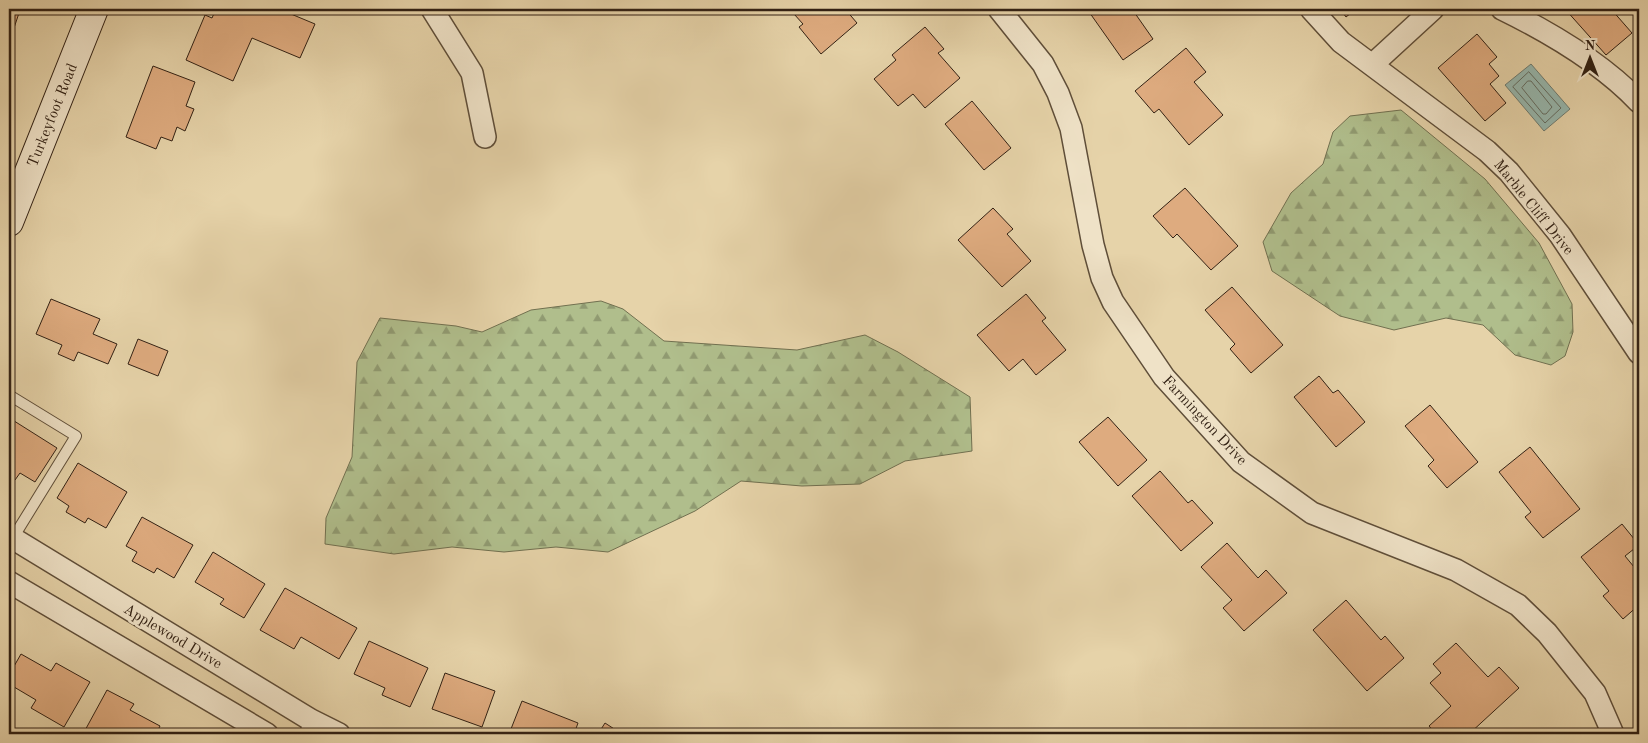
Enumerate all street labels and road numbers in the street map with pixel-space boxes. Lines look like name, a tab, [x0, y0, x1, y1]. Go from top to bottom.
street label: Turkeyfoot Road	[26, 62, 81, 169]
street label: Marble Cliff Drive	[1490, 158, 1576, 258]
street label: Farmington Drive	[1159, 374, 1249, 469]
street label: Applewood Drive	[120, 602, 224, 673]

